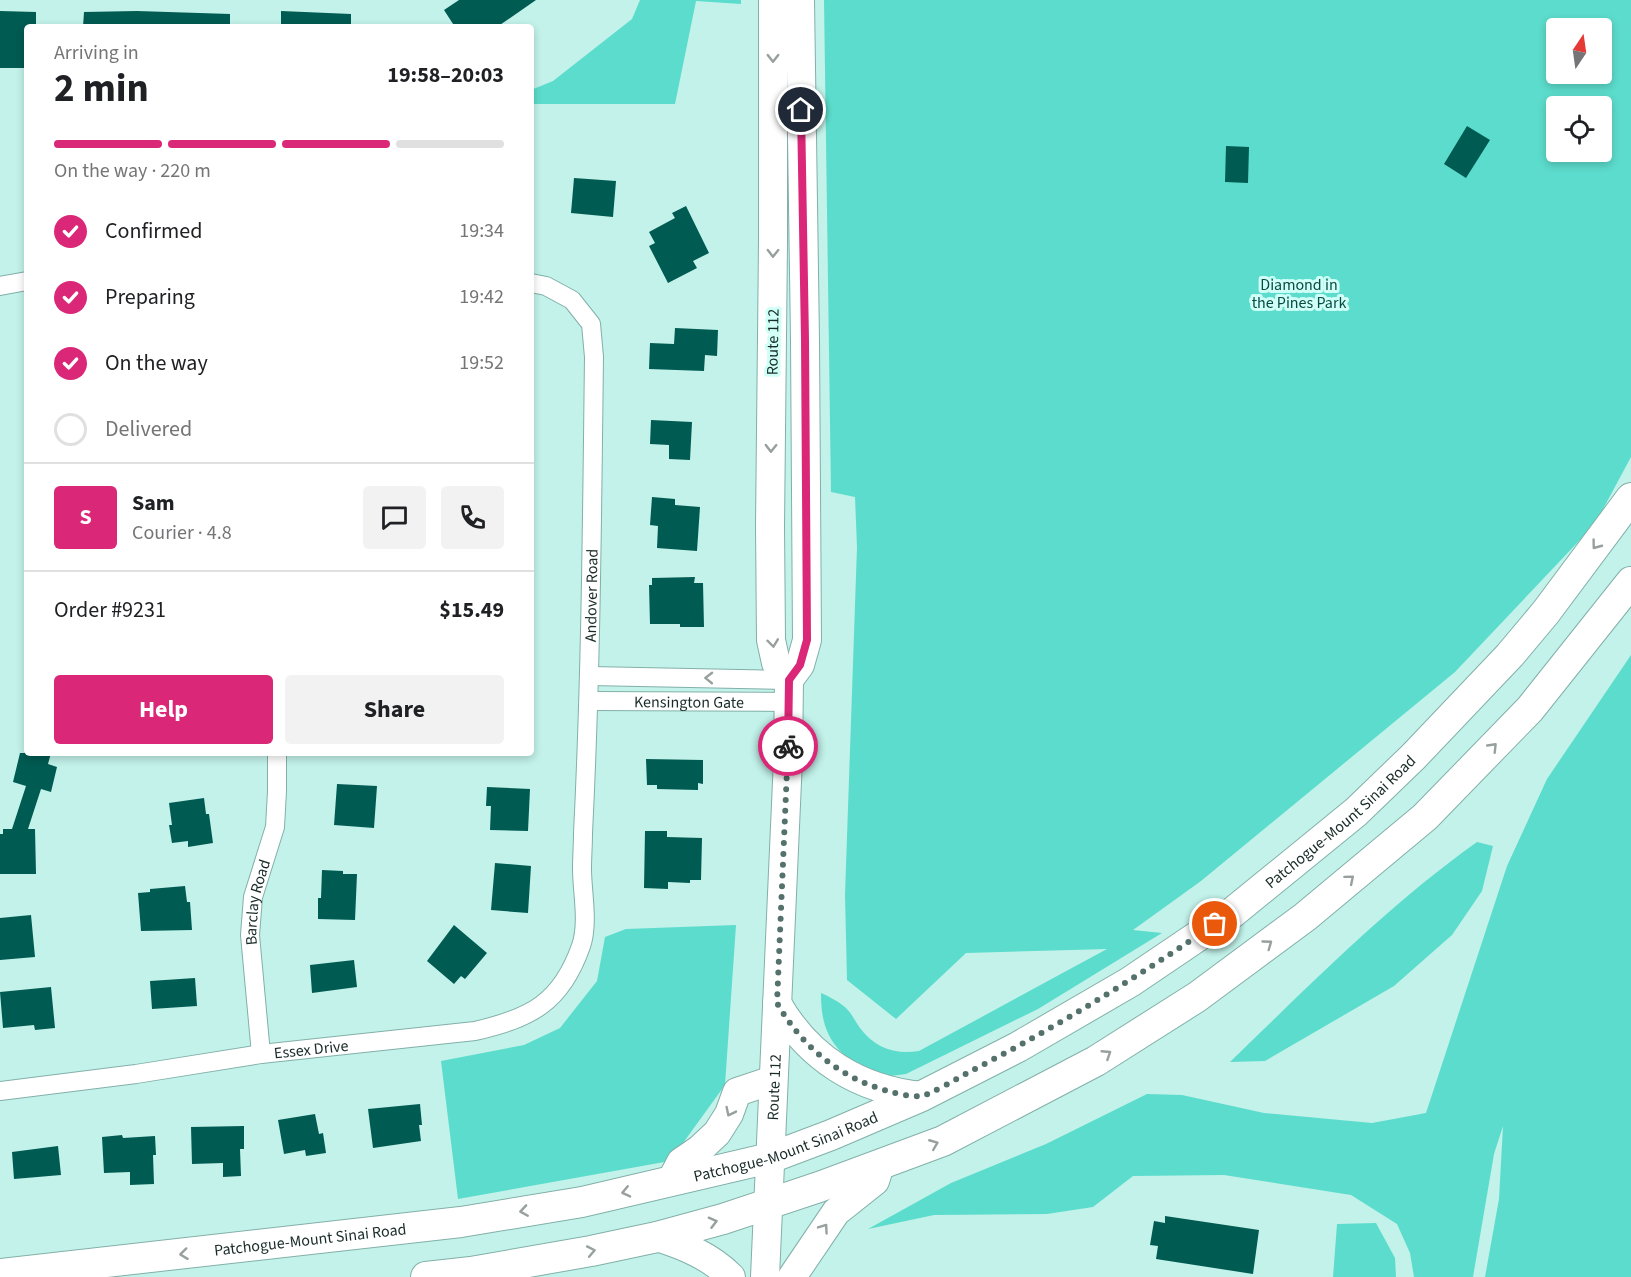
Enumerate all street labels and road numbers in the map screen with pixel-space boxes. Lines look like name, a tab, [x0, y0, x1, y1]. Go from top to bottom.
street label: Route 112	[761, 309, 785, 375]
street label: Andover Road	[580, 549, 604, 642]
street label: Kensington Gate	[634, 691, 744, 714]
street label: Patchogue-Mount Sinai Road	[1261, 750, 1421, 894]
street label: Barclay Road	[240, 857, 276, 946]
street label: Essex Drive	[273, 1035, 350, 1065]
street label: Route 112	[762, 1053, 787, 1121]
street label: Patchogue-Mount Sinai Road	[691, 1106, 882, 1188]
street label: Patchogue-Mount Sinai Road	[213, 1218, 407, 1262]

